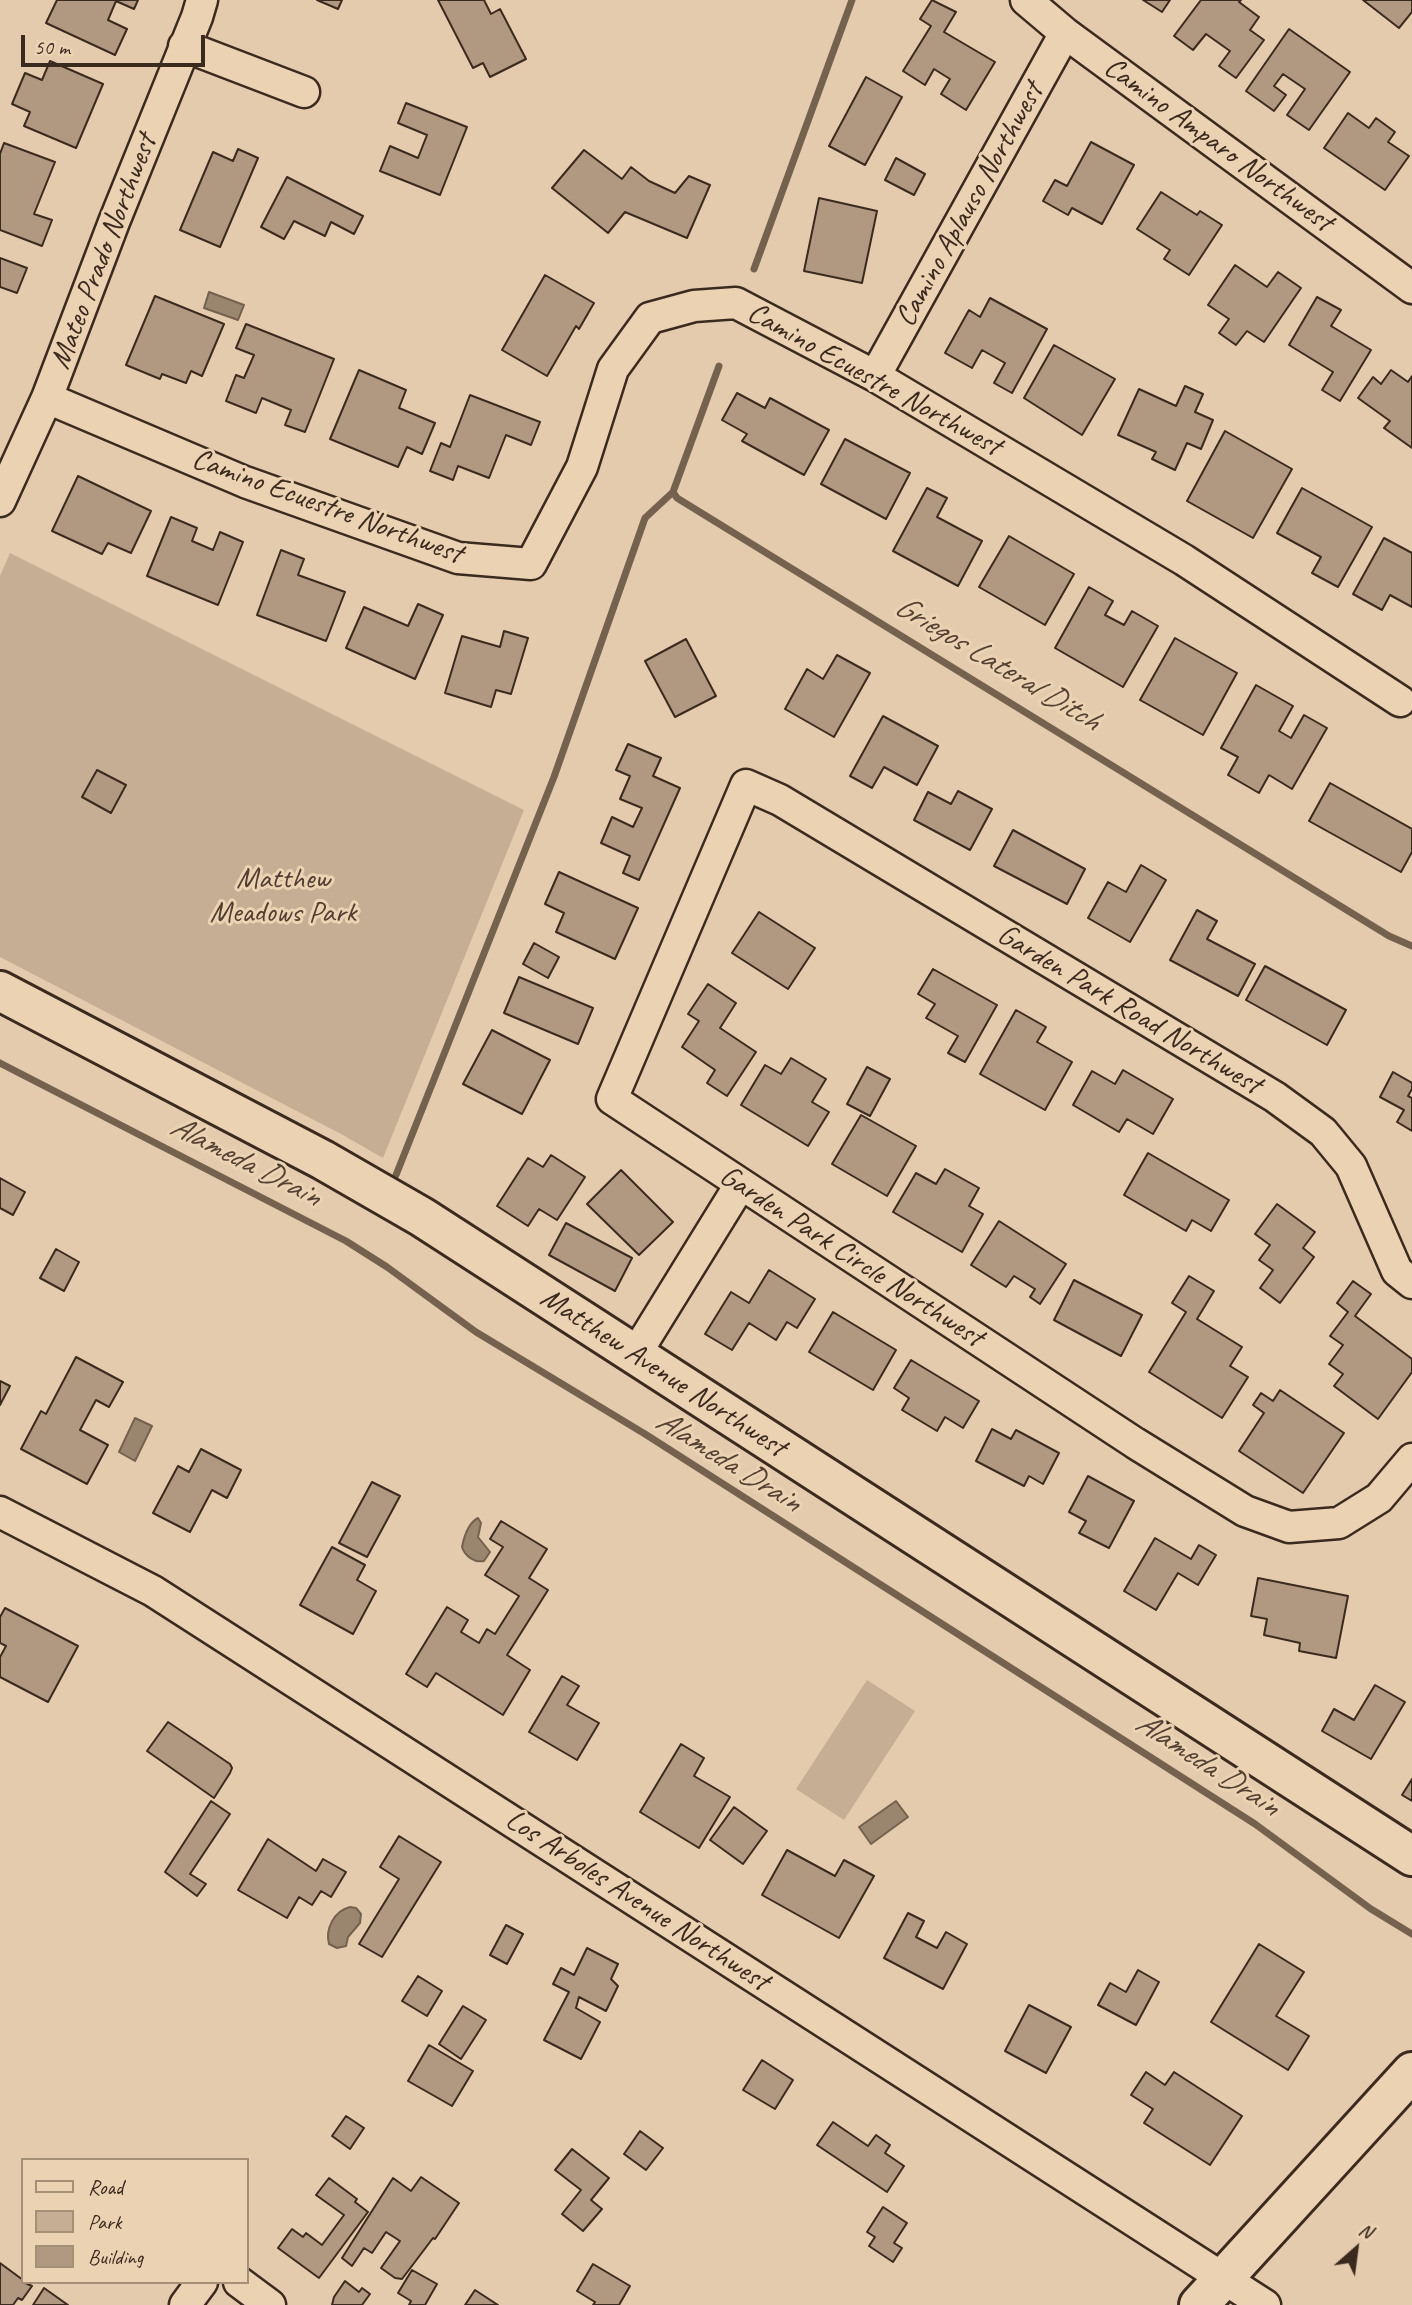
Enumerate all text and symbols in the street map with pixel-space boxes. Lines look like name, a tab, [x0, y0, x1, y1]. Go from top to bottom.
scale bar	[24, 21, 208, 65]
text: 50 m	[34, 34, 70, 60]
street label: Camino Amparo Northwest	[1096, 50, 1340, 240]
street label: Camino Aplauso Northwest	[888, 77, 1052, 333]
street label: Mateo Prado Northwest	[43, 130, 165, 374]
street label: Camino Ecuestre Northwest	[741, 295, 1007, 465]
street label: Camino Ecuestre Northwest	[187, 441, 467, 573]
water label: Griegos Lateral Ditch	[887, 588, 1107, 740]
park label: Matthew Meadows Park	[210, 861, 356, 931]
street label: Garden Park Road Northwest	[991, 917, 1267, 1103]
water label: Alameda Drain	[163, 1108, 327, 1216]
street label: Garden Park Circle Northwest	[712, 1158, 990, 1356]
street label: Matthew Avenue Northwest	[534, 1280, 792, 1466]
water label: Alameda Drain	[649, 1402, 807, 1522]
water label: Alameda Drain	[1128, 1704, 1286, 1826]
street label: Los Arboles Avenue Northwest	[499, 1802, 775, 2000]
legend	[21, 2158, 248, 2284]
text: Road	[88, 2174, 123, 2200]
text: Park	[88, 2209, 121, 2235]
north arrow	[1321, 2214, 1391, 2284]
text: N	[1355, 2217, 1377, 2244]
text: Building	[88, 2244, 143, 2270]

